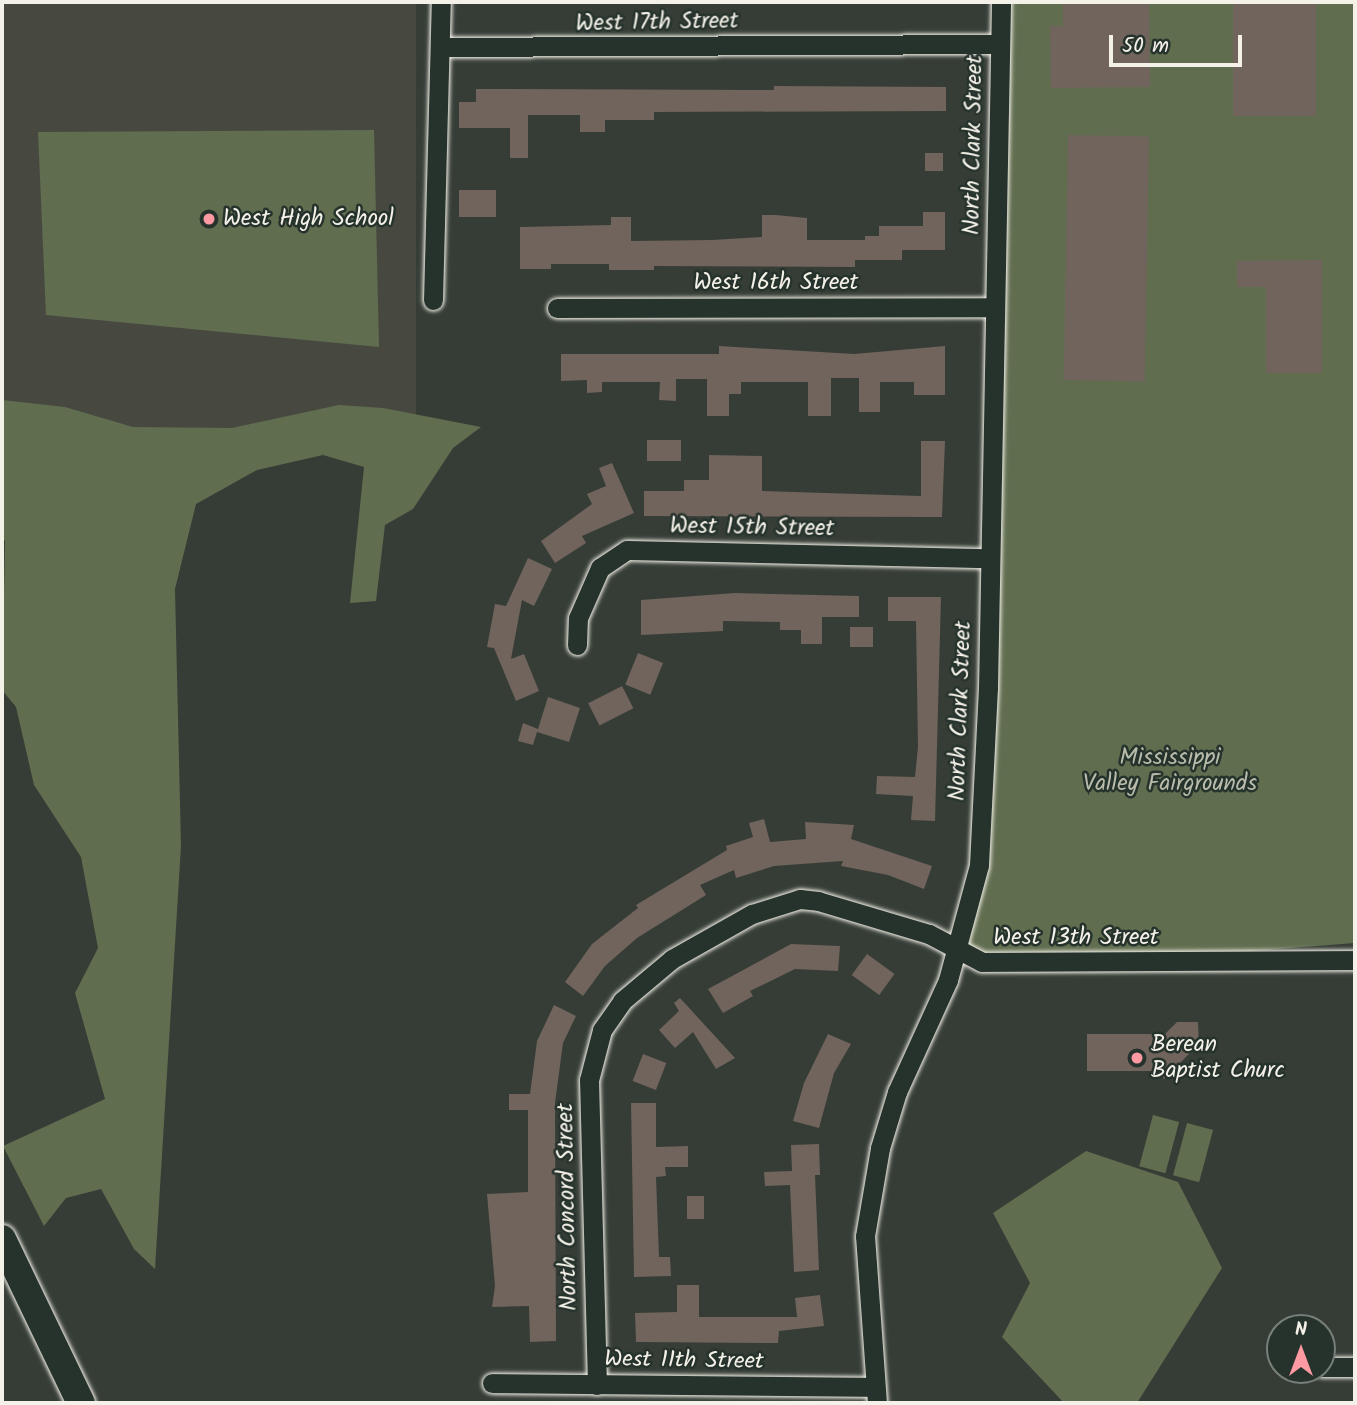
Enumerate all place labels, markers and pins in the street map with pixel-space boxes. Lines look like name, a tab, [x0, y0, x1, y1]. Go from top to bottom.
place label: West High School	[223, 205, 394, 233]
marker: West High School	[201, 211, 217, 227]
place label: Berean Baptist Churc	[1151, 1031, 1285, 1085]
marker: Berean Baptist Churc	[1129, 1050, 1145, 1066]

